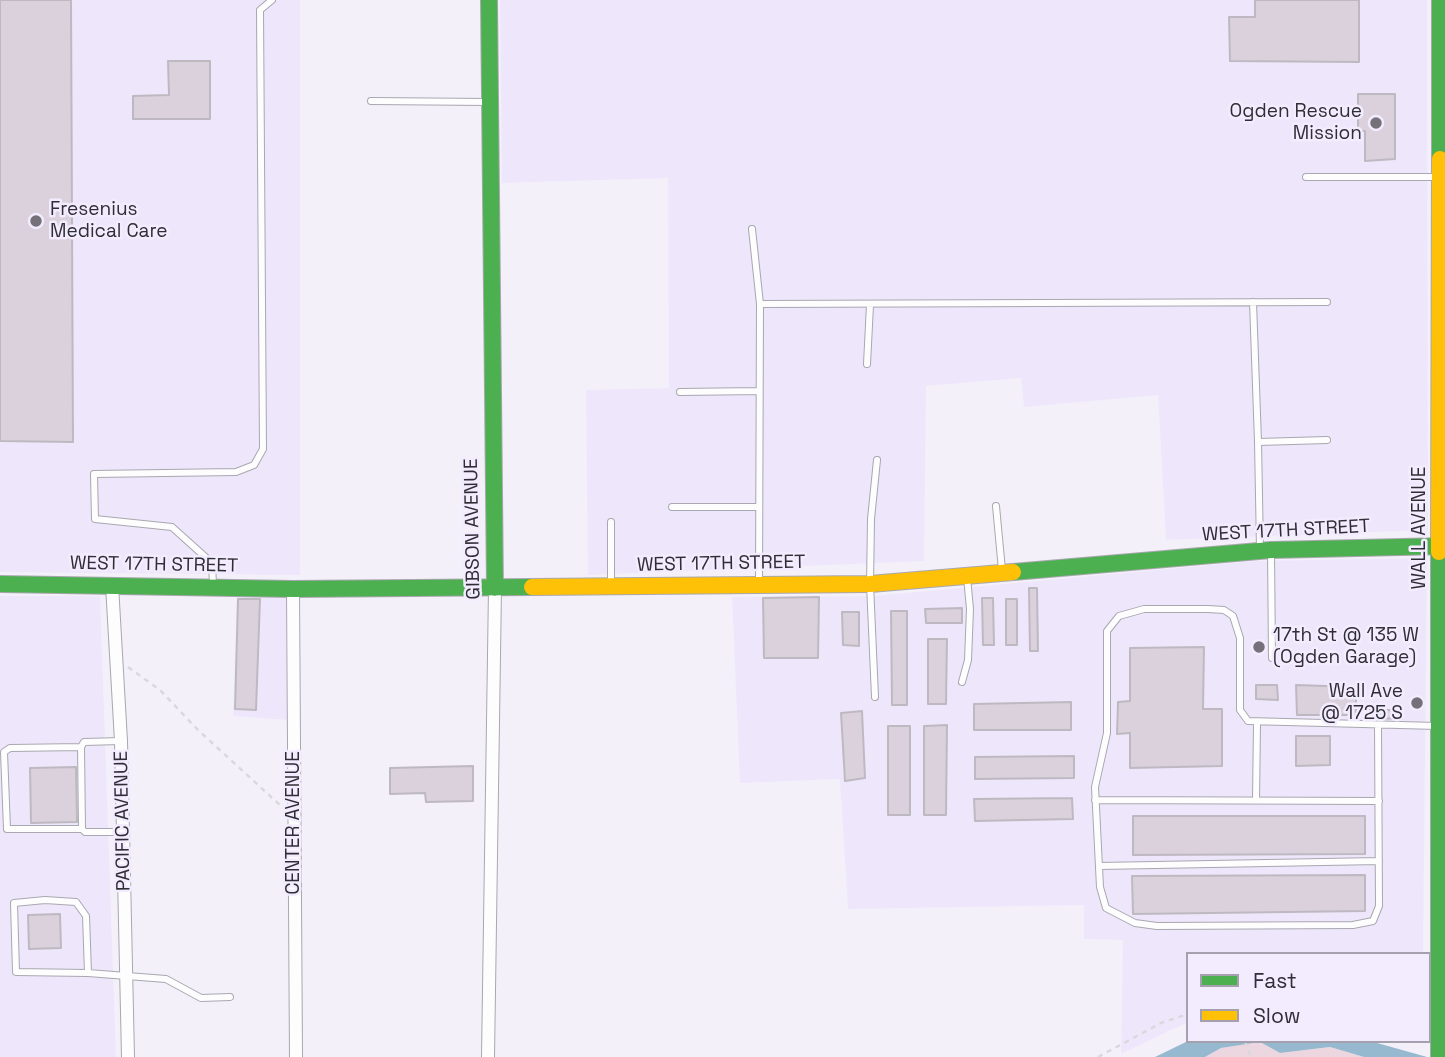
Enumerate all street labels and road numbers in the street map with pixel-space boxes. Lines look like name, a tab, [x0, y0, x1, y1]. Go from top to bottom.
street label: GIBSON AVENUE	[460, 458, 486, 600]
street label: WALL AVENUE	[1409, 466, 1431, 590]
street label: WEST 17TH STREET	[1201, 515, 1371, 547]
street label: WEST 17TH STREET	[637, 551, 805, 577]
street label: WEST 17TH STREET	[70, 552, 238, 578]
street label: PACIFIC AVENUE	[110, 751, 136, 891]
street label: CENTER AVENUE	[283, 751, 305, 895]

